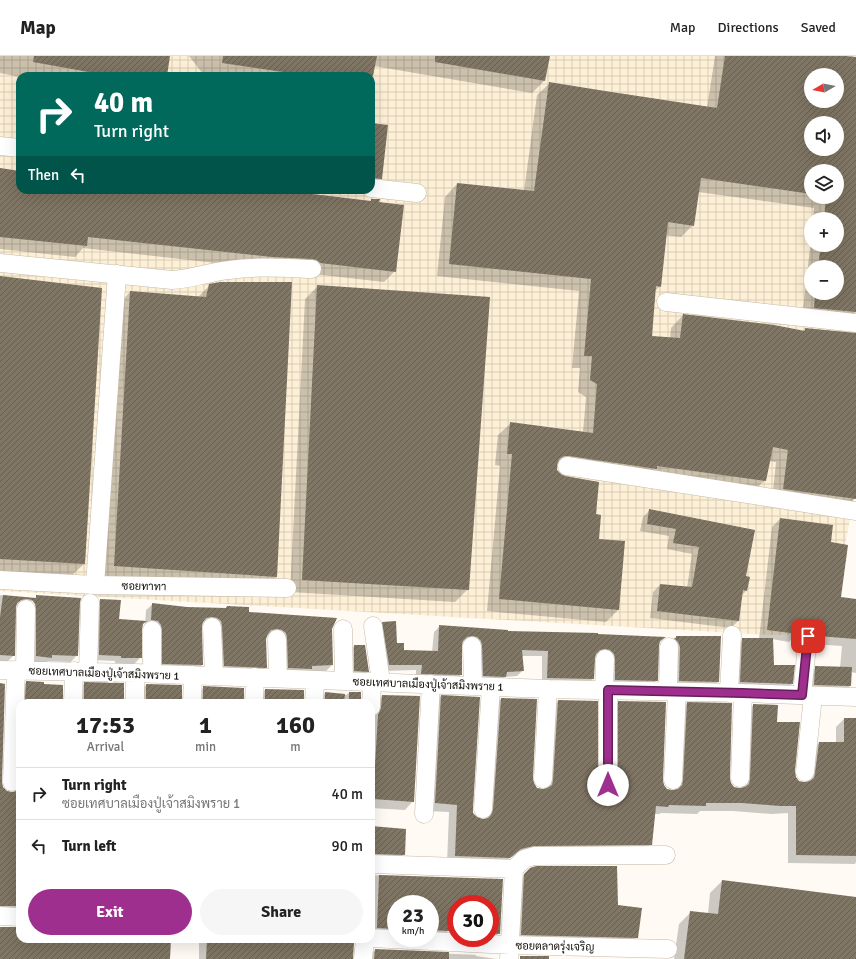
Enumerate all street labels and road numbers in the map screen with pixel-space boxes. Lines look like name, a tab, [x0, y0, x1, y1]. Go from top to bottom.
street label: ซอยทาทา	[122, 580, 166, 593]
street label: ซอยเทศบาลเมืองปู่เจ้าสมิงพราย 1	[28, 663, 180, 684]
street label: ซอยเทศบาลเมืองปู่เจ้าสมิงพราย 1	[352, 674, 504, 695]
street label: ซอยตลาดรุ่งเจริญ	[515, 938, 594, 956]

